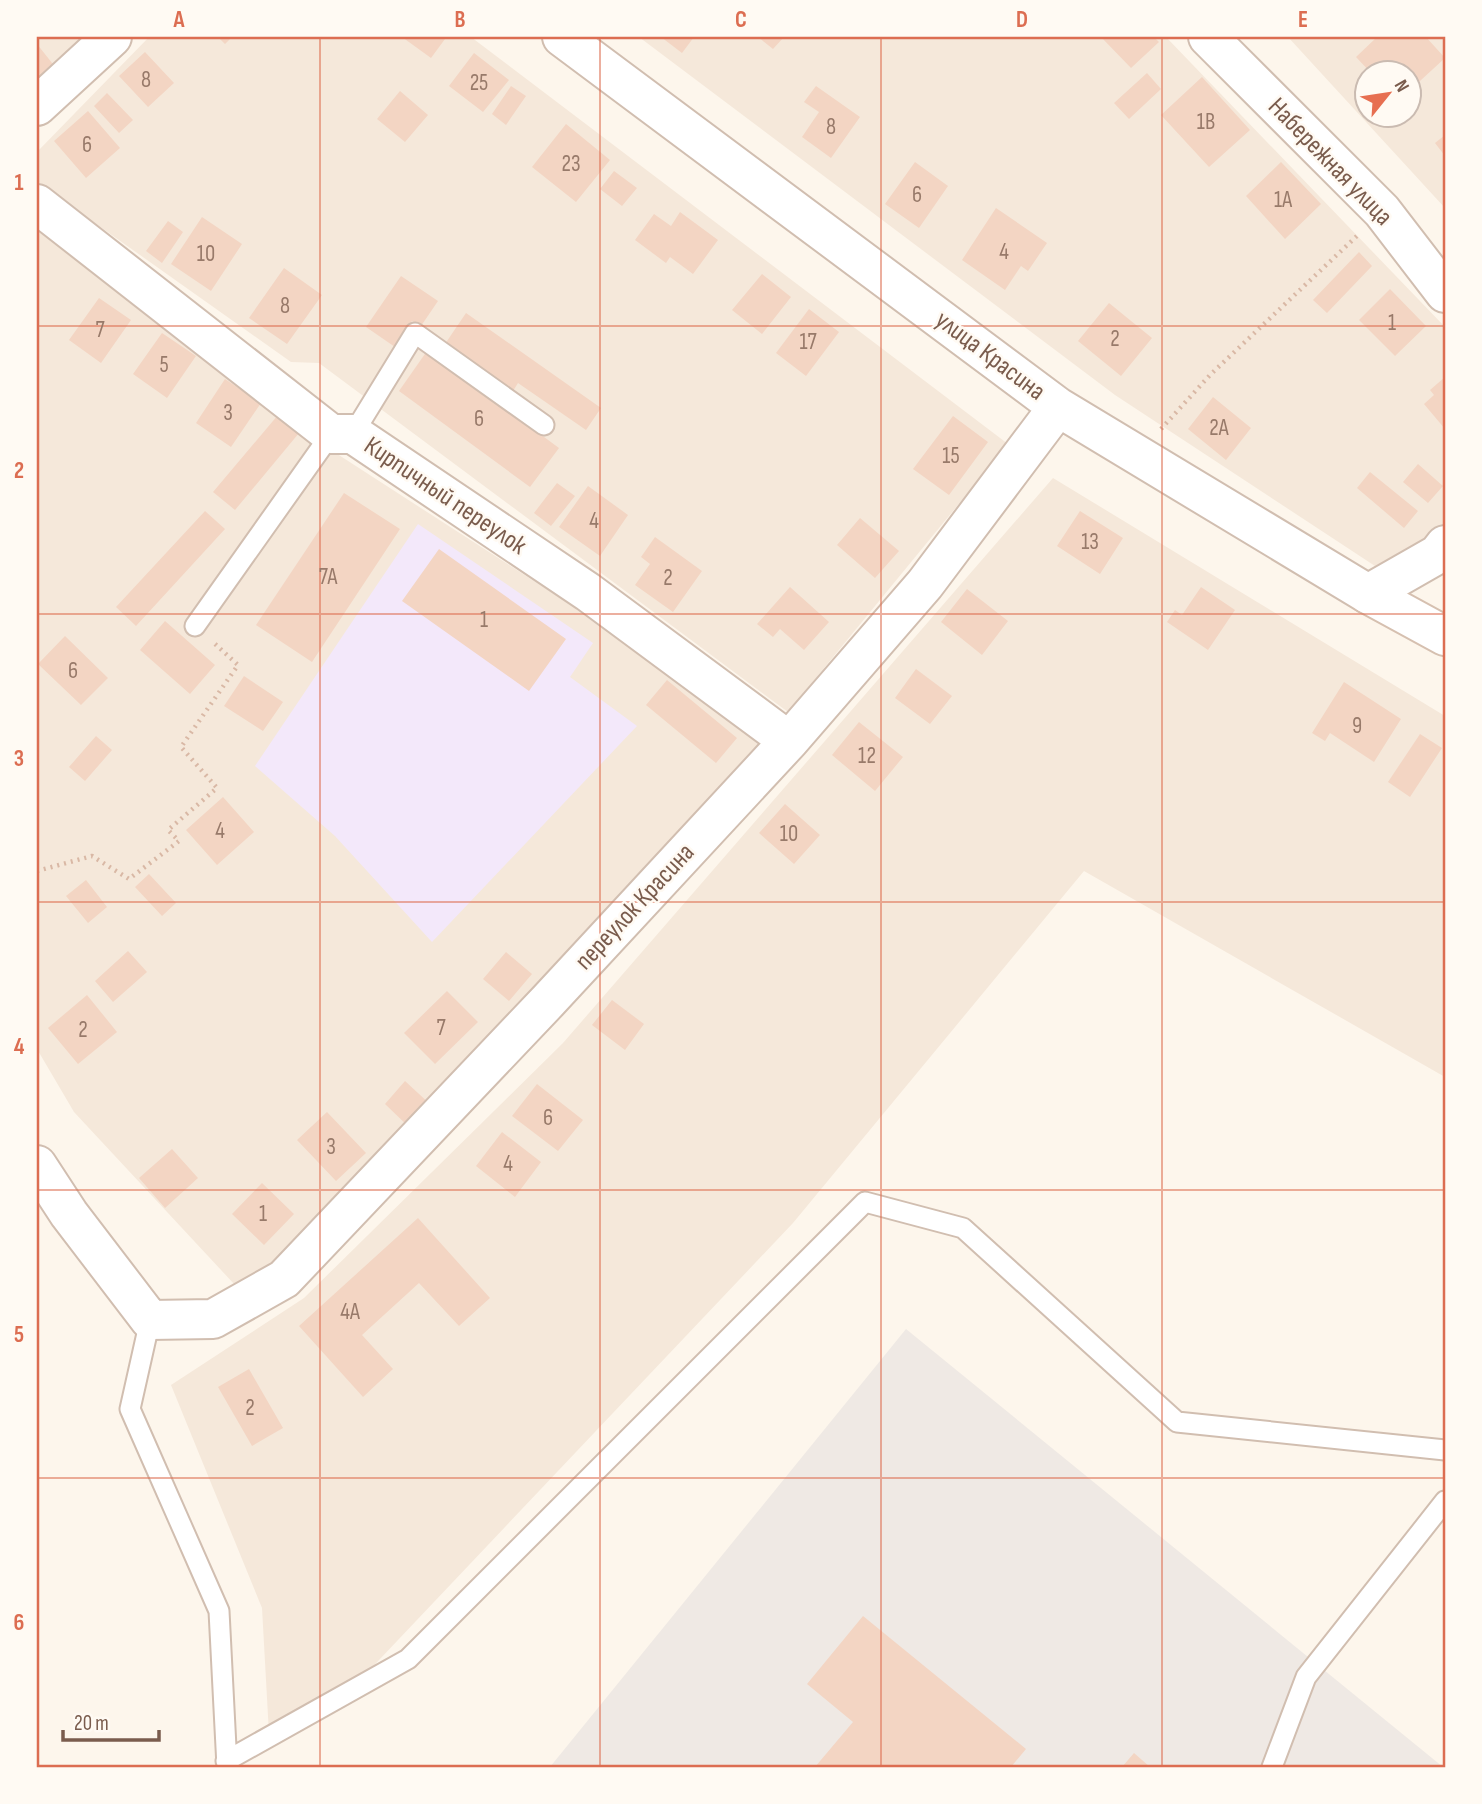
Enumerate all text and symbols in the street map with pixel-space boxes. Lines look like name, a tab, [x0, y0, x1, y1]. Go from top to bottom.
text: A	[173, 6, 186, 34]
text: B	[455, 6, 466, 34]
text: C	[735, 6, 747, 34]
text: D	[1016, 6, 1028, 34]
text: E	[1298, 6, 1308, 34]
north arrow	[1352, 60, 1422, 130]
house number: 8	[141, 66, 151, 94]
house number: 25	[470, 69, 488, 97]
text: N	[1389, 76, 1414, 96]
street label: Набережная улица	[1261, 92, 1399, 232]
house number: 1В	[1197, 108, 1215, 136]
house number: 8	[826, 113, 836, 141]
house number: 6	[82, 131, 92, 159]
house number: 23	[561, 150, 581, 178]
text: 1	[14, 169, 24, 197]
house number: 6	[912, 181, 922, 209]
house number: 1А	[1274, 186, 1292, 214]
house number: 4	[999, 238, 1009, 266]
house number: 10	[197, 240, 215, 268]
house number: 8	[280, 292, 290, 320]
street label: улица Красина	[929, 305, 1051, 407]
house number: 1	[1388, 309, 1396, 337]
house number: 7	[95, 316, 105, 344]
house number: 2	[1110, 325, 1120, 353]
house number: 17	[799, 328, 817, 356]
house number: 5	[159, 351, 169, 379]
house number: 3	[223, 399, 233, 427]
house number: 6	[474, 405, 484, 433]
house number: 2А	[1209, 414, 1229, 442]
street label: Кирпичный переулок	[358, 430, 532, 562]
house number: 15	[942, 442, 960, 470]
text: 2	[14, 457, 24, 485]
house number: 4	[589, 507, 599, 535]
house number: 13	[1081, 528, 1099, 556]
house number: 7А	[319, 563, 337, 591]
house number: 2	[663, 564, 673, 592]
house number: 1	[480, 606, 488, 634]
house number: 6	[68, 657, 78, 685]
house number: 9	[1352, 712, 1362, 740]
house number: 12	[858, 742, 876, 770]
text: 3	[14, 745, 24, 773]
house number: 4	[215, 817, 225, 845]
house number: 10	[780, 820, 798, 848]
street label: переулок Красина	[569, 838, 701, 976]
house number: 7	[436, 1014, 446, 1042]
house number: 2	[78, 1016, 88, 1044]
text: 4	[14, 1033, 25, 1061]
house number: 6	[543, 1104, 553, 1132]
house number: 3	[326, 1133, 336, 1161]
house number: 4	[503, 1150, 513, 1178]
house number: 1	[259, 1200, 267, 1228]
house number: 4А	[340, 1298, 360, 1326]
text: 5	[14, 1321, 24, 1349]
house number: 2	[245, 1394, 255, 1422]
text: 6	[14, 1609, 24, 1637]
scale bar	[63, 1699, 159, 1743]
text: 20 m	[74, 1711, 109, 1736]

